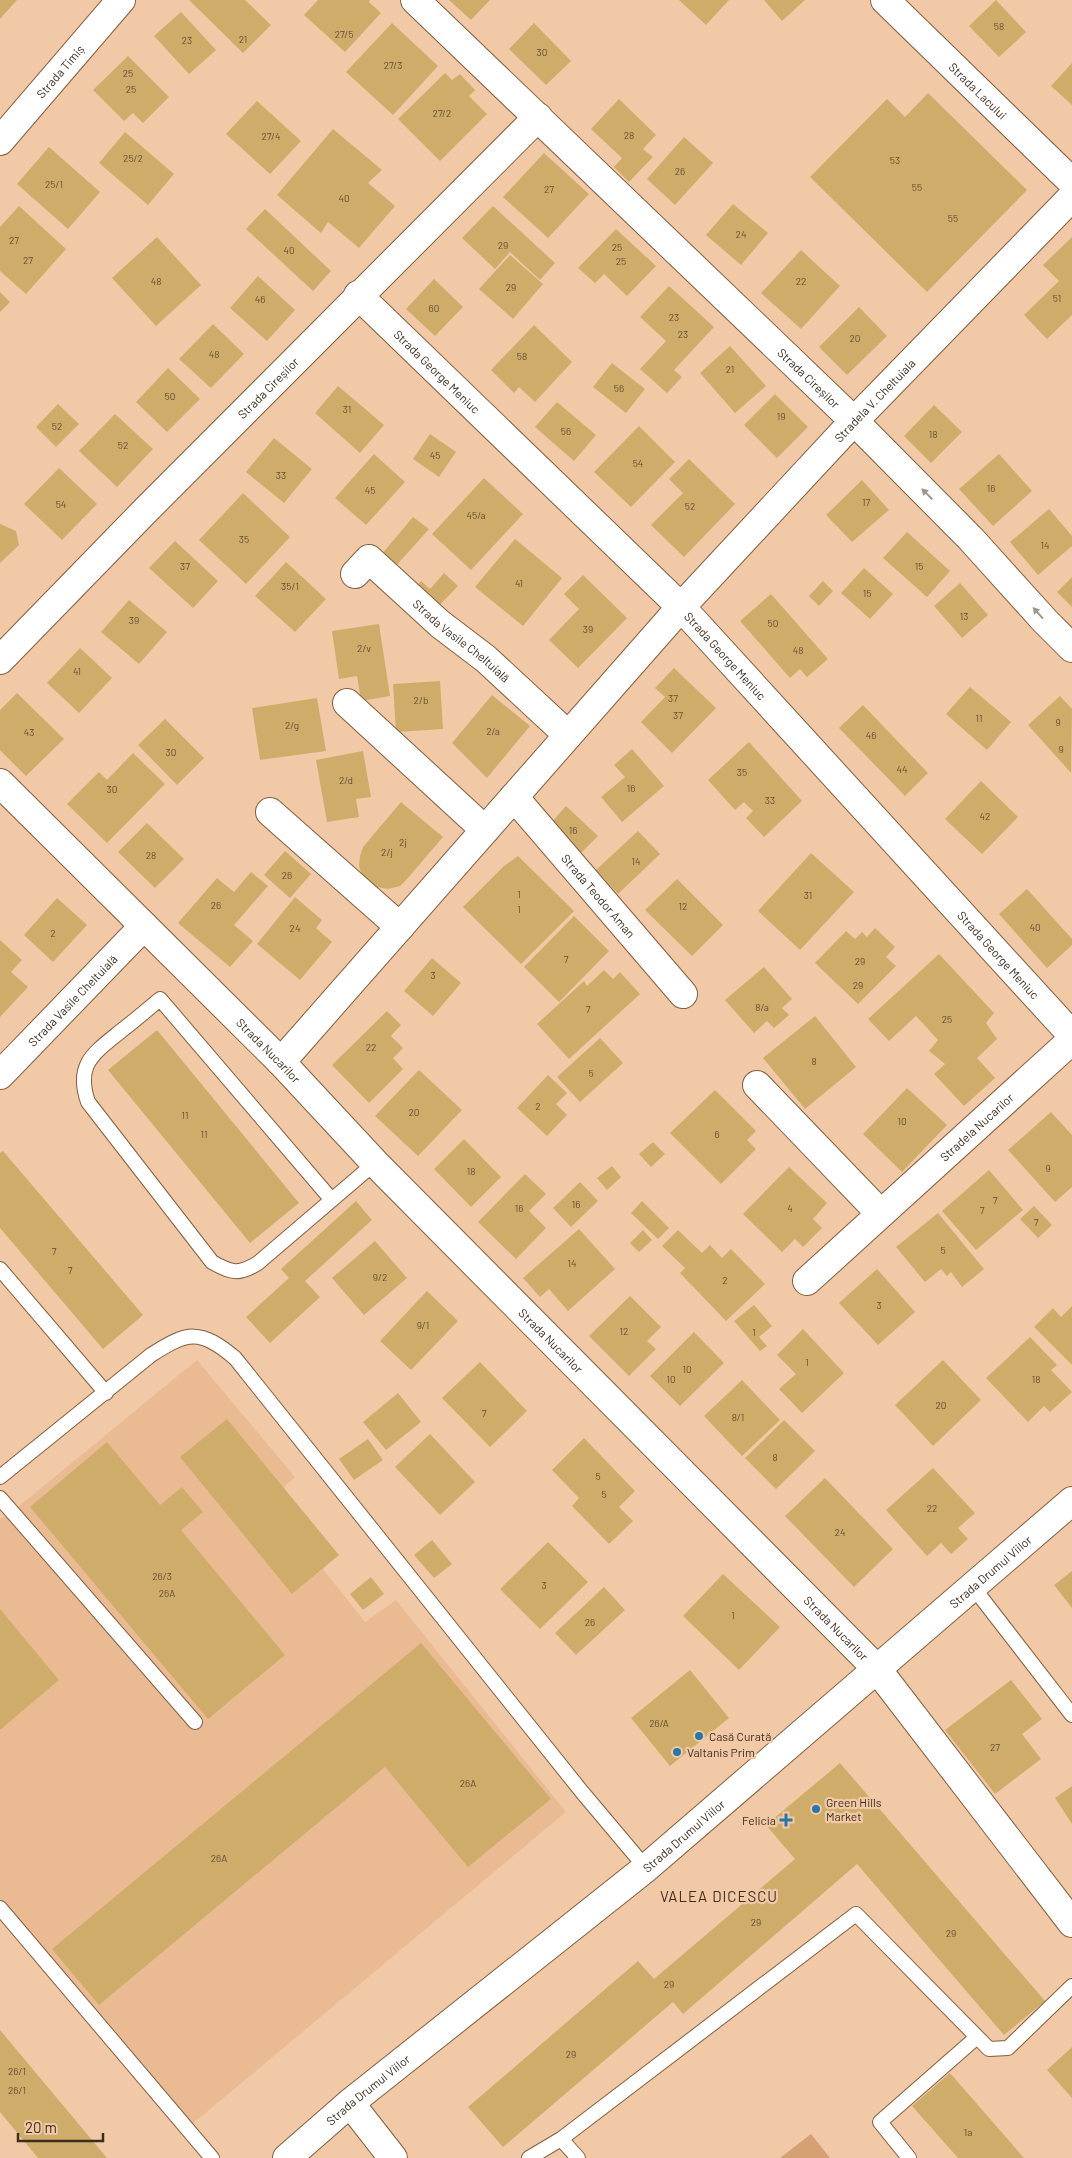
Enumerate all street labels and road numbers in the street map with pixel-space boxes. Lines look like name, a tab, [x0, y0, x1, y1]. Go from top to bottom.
street label: Strada Timiș	[33, 42, 87, 101]
street label: Strada Lacului	[946, 60, 1010, 122]
street label: Strada George Meniuc	[391, 327, 483, 416]
street label: Strada Cireșilor	[775, 345, 843, 411]
street label: Strada Cireșilor	[235, 354, 302, 421]
street label: Stradela V. Cheltuiala	[831, 356, 918, 445]
street label: Strada Vasile Cheltuială	[410, 596, 513, 685]
street label: Strada George Meniuc	[682, 609, 769, 702]
street label: Strada Teodor Aman	[559, 851, 638, 940]
street label: Strada George Meniuc	[955, 908, 1042, 1001]
street label: Strada Vasile Cheltuială	[25, 952, 120, 1049]
street label: Strada Nucarilor	[234, 1015, 304, 1086]
street label: Stradela Nucarilor	[937, 1090, 1016, 1164]
street label: Strada Nucarilor	[516, 1305, 586, 1376]
street label: Strada Drumul Viilor	[946, 1532, 1035, 1611]
street label: Strada Nucarilor	[801, 1593, 872, 1664]
street label: Strada Drumul Viilor	[640, 1796, 728, 1875]
street label: Strada Drumul Viilor	[323, 2051, 413, 2128]

